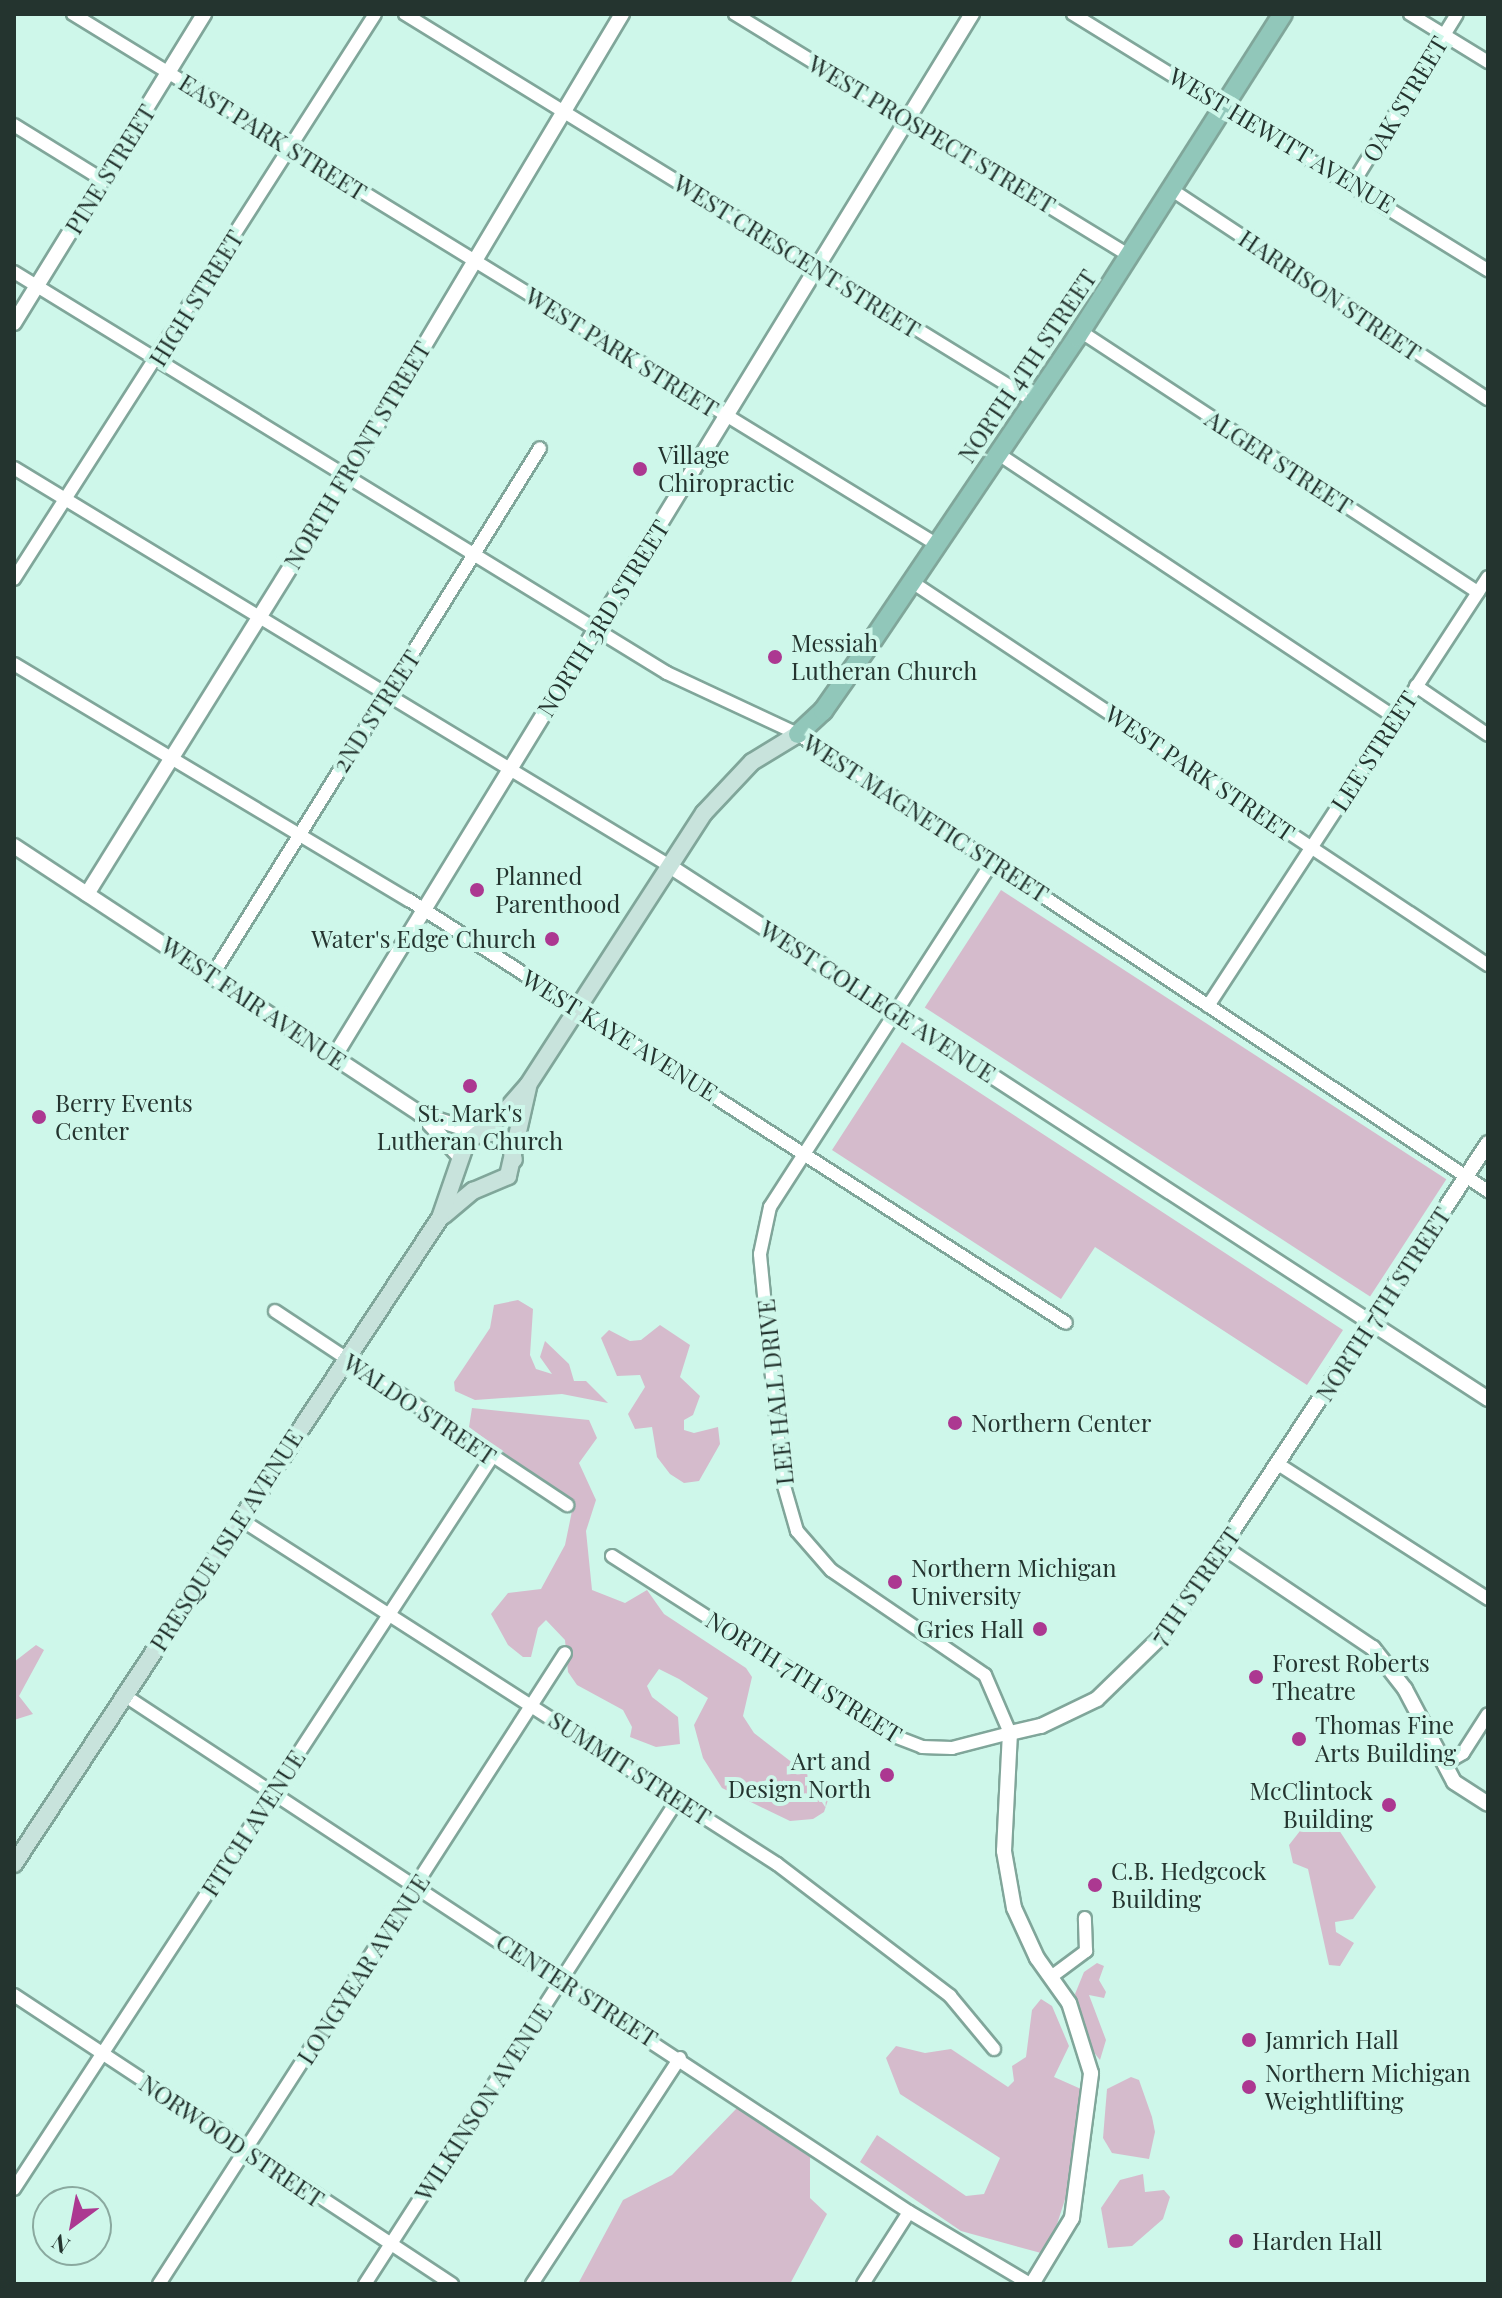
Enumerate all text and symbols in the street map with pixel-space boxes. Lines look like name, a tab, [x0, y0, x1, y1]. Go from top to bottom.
street label: OAK STREET	[1356, 31, 1454, 167]
street label: WEST PROSPECT STREET	[803, 48, 1061, 220]
street label: WEST HEWITT AVENUE	[1163, 61, 1401, 219]
street label: EAST PARK STREET	[174, 68, 372, 206]
street label: PINE STREET	[59, 99, 161, 239]
street label: WEST CRESCENT STREET	[668, 168, 926, 344]
street label: HARRISON STREET	[1234, 223, 1426, 367]
street label: HIGH STREET	[143, 225, 249, 371]
street label: NORTH 4TH STREET	[952, 264, 1102, 468]
street label: WEST PARK STREET	[520, 281, 724, 423]
street label: NORTH FRONT STREET	[277, 336, 437, 574]
street label: ALGER STREET	[1200, 404, 1358, 520]
place label: Village Chiropractic	[658, 441, 794, 497]
marker: Village Chiropractic	[629, 458, 651, 480]
street label: NORTH 3RD STREET	[531, 515, 675, 721]
place label: Messiah Lutheran Church	[791, 629, 977, 685]
street label: 2ND STREET	[326, 645, 426, 777]
marker: Messiah Lutheran Church	[766, 648, 784, 666]
street label: LEE STREET	[1325, 686, 1423, 816]
street label: WEST PARK STREET	[1100, 699, 1300, 847]
street label: WEST MAGNETIC STREET	[798, 728, 1054, 908]
place label: Planned Parenthood	[495, 862, 620, 918]
marker: Planned Parenthood	[466, 879, 488, 901]
street label: WEST COLLEGE AVENUE	[754, 914, 1002, 1088]
place label: Water's Edge Church	[311, 925, 536, 953]
street label: WEST FAIR AVENUE	[155, 930, 353, 1076]
marker: Water's Edge Church	[543, 930, 561, 948]
street label: WEST KAYE AVENUE	[516, 963, 724, 1107]
marker: St. Mark's Lutheran Church	[461, 1077, 479, 1095]
place label: Berry Events Center	[55, 1089, 193, 1145]
place label: St. Mark's Lutheran Church	[377, 1099, 563, 1155]
marker: Berry Events Center	[30, 1108, 48, 1126]
street label: NORTH 7TH STREET	[1310, 1202, 1456, 1406]
street label: LEE HALL DRIVE	[751, 1298, 799, 1486]
street label: WALDO STREET	[338, 1347, 502, 1471]
place label: Northern Center	[971, 1409, 1151, 1437]
marker: Northern Center	[946, 1414, 964, 1432]
street label: PRESQUE ISLE AVENUE	[143, 1423, 309, 1657]
street label: 7TH STREET	[1144, 1522, 1246, 1650]
place label: Northern Michigan University	[911, 1554, 1117, 1610]
marker: Northern Michigan University	[886, 1573, 904, 1591]
street label: NORTH 7TH STREET	[701, 1605, 907, 1749]
place label: Gries Hall	[917, 1615, 1024, 1643]
marker: Gries Hall	[1031, 1620, 1049, 1638]
place label: Forest Roberts Theatre	[1272, 1649, 1430, 1705]
marker: Forest Roberts Theatre	[1247, 1668, 1265, 1686]
street label: SUMMIT STREET	[543, 1705, 717, 1831]
place label: Thomas Fine Arts Building	[1315, 1711, 1456, 1767]
marker: Thomas Fine Arts Building	[1290, 1730, 1308, 1748]
street label: FITCH AVENUE	[195, 1744, 311, 1902]
place label: Art and Design North	[728, 1747, 871, 1803]
marker: Art and Design North	[878, 1766, 896, 1784]
place label: McClintock Building	[1250, 1777, 1373, 1833]
marker: McClintock Building	[1380, 1796, 1398, 1814]
place label: C.B. Hedgcock Building	[1111, 1857, 1266, 1913]
street label: LONGYEAR AVENUE	[290, 1868, 436, 2070]
marker: C.B. Hedgcock Building	[1086, 1876, 1104, 1894]
street label: CENTER STREET	[491, 1927, 663, 2053]
street label: WILKINSON AVENUE	[408, 1998, 558, 2206]
place label: Jamrich Hall	[1265, 2026, 1399, 2054]
marker: Jamrich Hall	[1240, 2031, 1258, 2049]
place label: Northern Michigan Weightlifting	[1265, 2059, 1471, 2115]
street label: NORWOOD STREET	[134, 2069, 330, 2213]
marker: Northern Michigan Weightlifting	[1240, 2078, 1258, 2096]
north arrow	[32, 2186, 112, 2266]
place label: Harden Hall	[1252, 2227, 1382, 2255]
text: N	[46, 2228, 75, 2262]
marker: Harden Hall	[1227, 2232, 1245, 2250]

